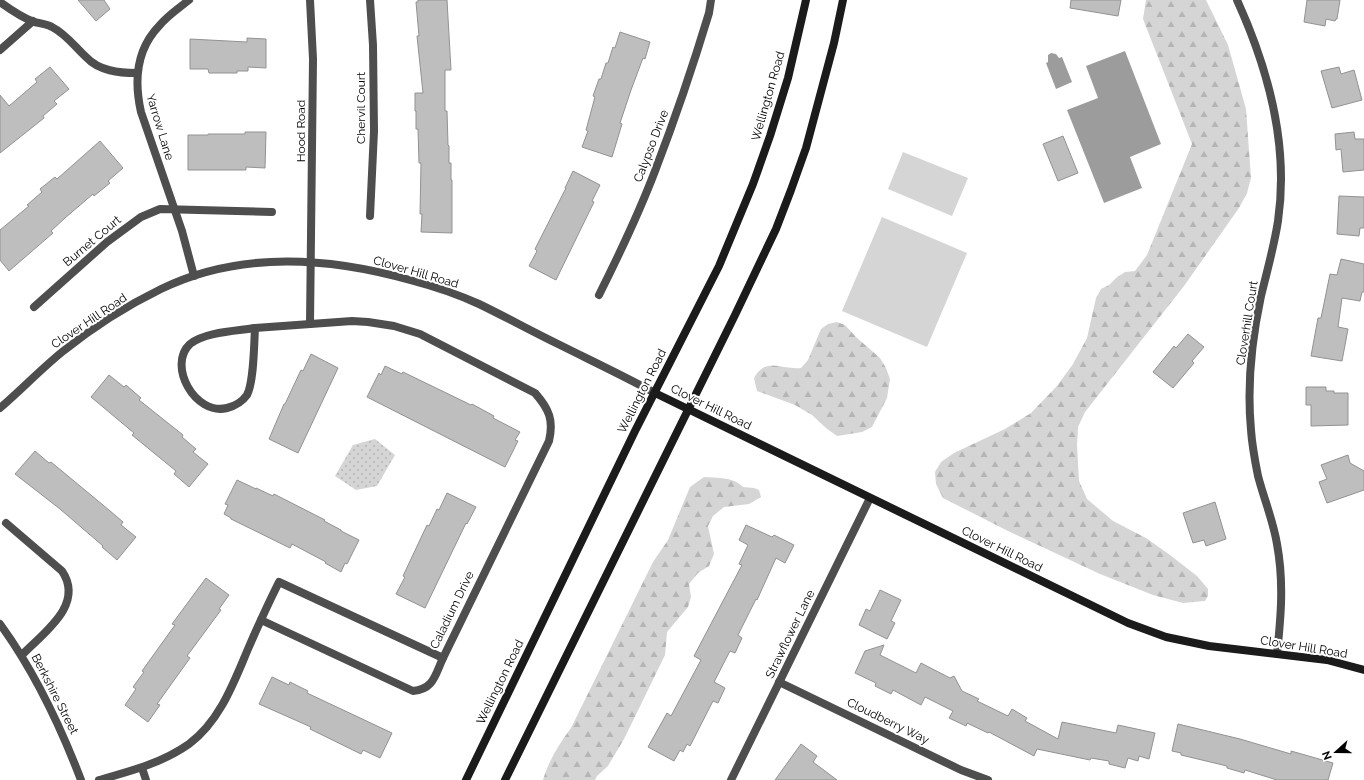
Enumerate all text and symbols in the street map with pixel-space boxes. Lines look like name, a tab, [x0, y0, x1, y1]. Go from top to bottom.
street label: Wellington Road	[749, 50, 787, 142]
street label: Chervil Court	[354, 72, 368, 144]
street label: Yarrow Lane	[143, 92, 177, 162]
street label: Hood Road	[294, 100, 308, 162]
street label: Calypso Drive	[631, 108, 671, 184]
street label: Burnet Court	[60, 213, 124, 269]
street label: Clover Hill Road	[372, 253, 460, 291]
street label: Cloverhill Court	[1233, 280, 1261, 366]
street label: Clover Hill Road	[49, 291, 129, 351]
street label: Wellington Road	[615, 347, 669, 435]
street label: Clover Hill Road	[668, 381, 754, 433]
street label: Clover Hill Road	[959, 523, 1045, 575]
street label: Caladium Drive	[427, 569, 477, 651]
street label: Strawflower Lane	[763, 588, 817, 680]
street label: Clover Hill Road	[1259, 633, 1349, 661]
street label: Wellington Road	[473, 637, 527, 727]
street label: Berkshire Street	[29, 651, 81, 737]
street label: Cloudberry Way	[845, 695, 932, 747]
north arrow	[1316, 732, 1356, 772]
text: N	[1320, 749, 1335, 762]

